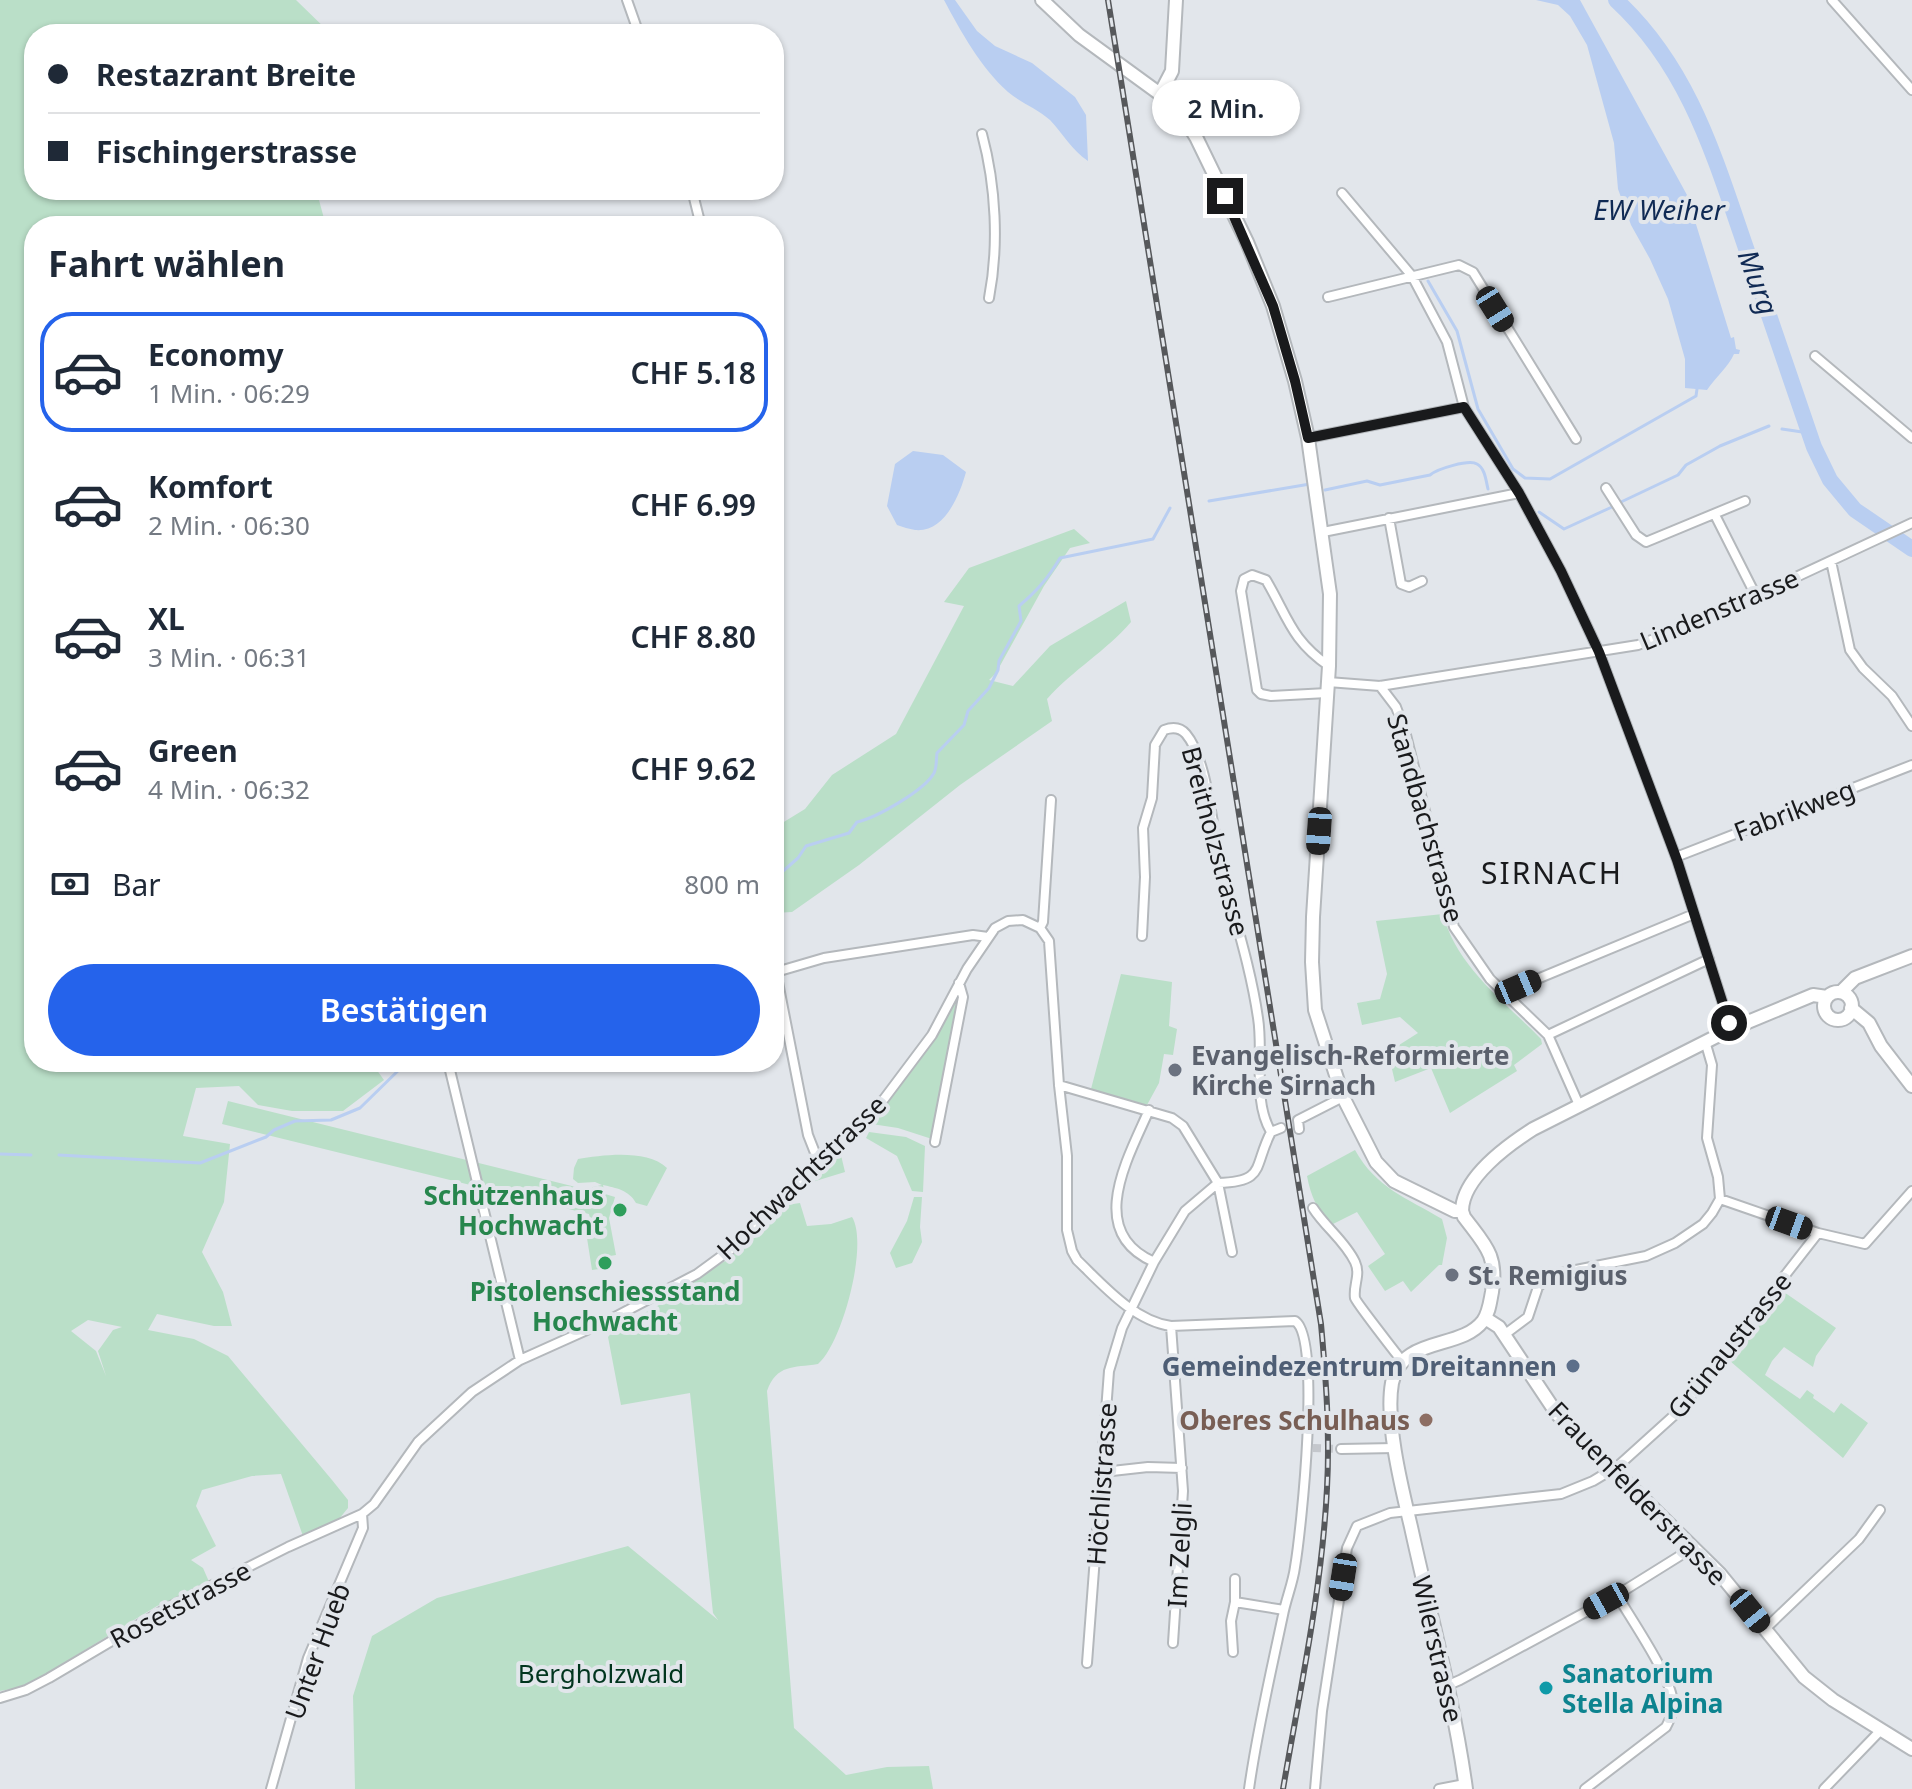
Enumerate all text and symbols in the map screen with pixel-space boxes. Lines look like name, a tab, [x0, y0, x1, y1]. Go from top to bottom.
text: Restazrant Breite	[96, 54, 356, 95]
callout: 2 Min.	[1151, 80, 1299, 136]
text: 2 Min.	[1188, 90, 1264, 126]
text: Fischingerstrasse	[96, 131, 357, 172]
route end	[1207, 178, 1243, 214]
water label: EW Weiher	[1593, 190, 1727, 228]
text: Fahrt wählen	[48, 239, 285, 288]
water label: Murg	[1730, 244, 1788, 320]
car	[1472, 282, 1518, 336]
text: Economy	[148, 334, 284, 375]
icon: car	[52, 336, 124, 408]
text: CHF 5.18	[630, 352, 756, 393]
text: 1 Min. · 06:29	[148, 375, 310, 411]
text: Komfort	[148, 466, 273, 507]
icon: car	[52, 468, 124, 540]
text: CHF 6.99	[630, 484, 756, 525]
text: 2 Min. · 06:30	[148, 507, 310, 543]
street label: Lindenstrasse	[1634, 559, 1804, 659]
text: XL	[148, 598, 185, 639]
icon: car	[52, 600, 124, 672]
text: CHF 8.80	[630, 616, 756, 657]
text: 3 Min. · 06:31	[148, 639, 310, 675]
street label: Standbachstrasse	[1379, 709, 1473, 927]
text: Green	[148, 730, 238, 771]
icon: car	[52, 732, 124, 804]
street label: Breitholzstrasse	[1173, 742, 1259, 940]
text: CHF 9.62	[630, 748, 756, 789]
text: 4 Min. · 06:32	[148, 771, 310, 807]
street label: Fabrikweg	[1729, 771, 1859, 849]
car	[1305, 806, 1333, 856]
district label: SIRNACH	[1481, 852, 1623, 893]
icon: cash	[48, 862, 92, 906]
text: Bar	[112, 864, 161, 905]
text: 800 m	[684, 866, 760, 902]
button: Bestätigen	[48, 964, 760, 1056]
car	[1491, 967, 1545, 1007]
route start	[1711, 1005, 1747, 1041]
place label: Evangelisch-Reformierte Kirche Sirnach	[1191, 1037, 1510, 1103]
marker: Evangelisch-Reformierte Kirche Sirnach	[1166, 1061, 1184, 1079]
street label: Hochwachtstrasse	[708, 1087, 894, 1267]
place label: Schützenhaus Hochwacht	[424, 1177, 604, 1243]
marker: Schützenhaus Hochwacht	[611, 1201, 629, 1219]
car	[1762, 1204, 1816, 1242]
marker: Pistolenschiessstand Hochwacht	[596, 1254, 614, 1272]
place label: St. Remigius	[1468, 1257, 1628, 1293]
street label: Grünaustrasse	[1659, 1264, 1799, 1426]
marker: St. Remigius	[1443, 1266, 1461, 1284]
place label: Pistolenschiessstand Hochwacht	[470, 1273, 740, 1339]
place label: Gemeindezentrum Dreitannen	[1162, 1348, 1557, 1384]
marker: Gemeindezentrum Dreitannen	[1564, 1357, 1582, 1375]
street label: Frauenfelderstrasse	[1541, 1393, 1735, 1593]
street label: Höchlistrasse	[1077, 1401, 1125, 1567]
place label: Oberes Schulhaus	[1179, 1402, 1410, 1438]
marker: Oberes Schulhaus	[1417, 1411, 1435, 1429]
street label: Im Zelgli	[1158, 1501, 1200, 1609]
car	[1327, 1551, 1359, 1603]
street label: Rosetstrasse	[103, 1552, 257, 1656]
street label: Wilerstrasse	[1404, 1572, 1472, 1726]
street label: Unter Hueb	[276, 1578, 358, 1724]
car	[1579, 1579, 1633, 1623]
car	[1726, 1585, 1774, 1637]
park label: Bergholzwald	[518, 1655, 684, 1691]
place label: Sanatorium Stella Alpina	[1562, 1655, 1723, 1721]
marker: Sanatorium Stella Alpina	[1537, 1679, 1555, 1697]

